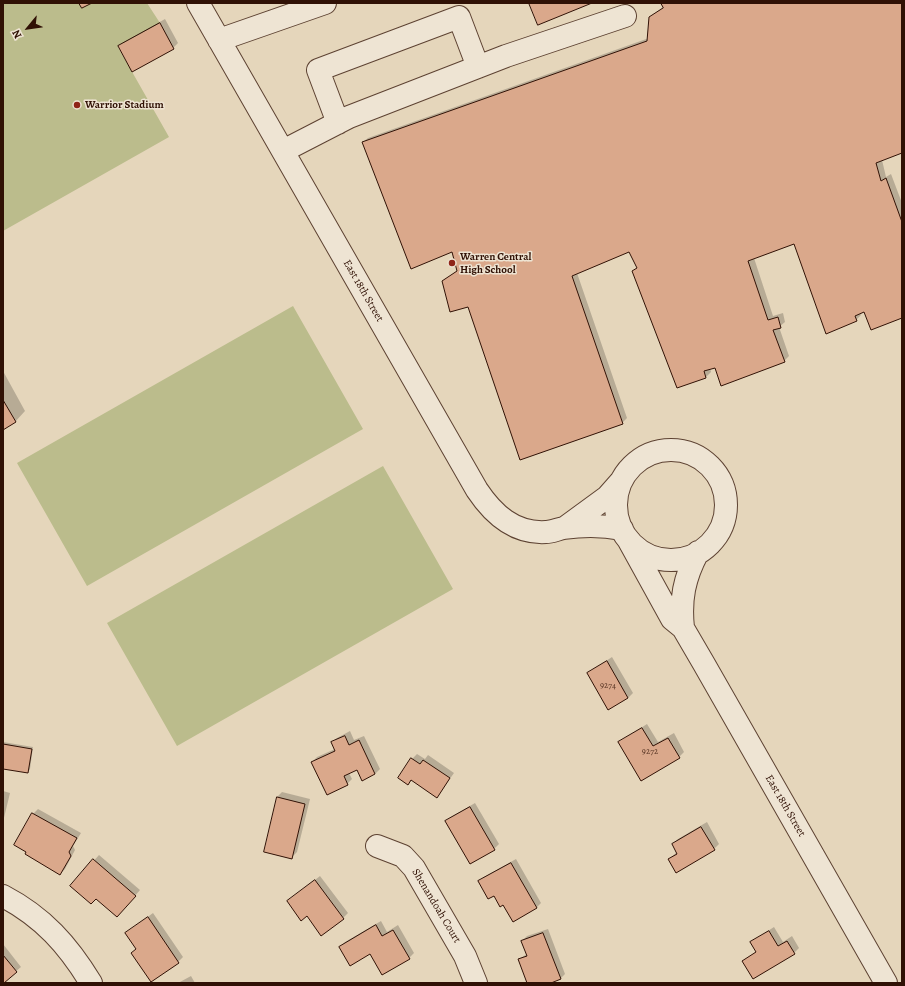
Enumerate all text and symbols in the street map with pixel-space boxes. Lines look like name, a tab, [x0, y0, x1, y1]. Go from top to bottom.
north arrow	[8, 8, 48, 48]
text: N	[9, 27, 26, 41]
place label: Warrior Stadium	[85, 98, 164, 112]
marker: Warrior Stadium	[72, 100, 82, 110]
place label: Warren Central High School	[460, 250, 531, 276]
street label: East 18th Street	[340, 258, 386, 324]
marker: Warren Central High School	[447, 258, 457, 268]
house number: 9274	[600, 681, 616, 691]
house number: 9272	[642, 747, 658, 757]
street label: East 18th Street	[762, 773, 808, 839]
street label: Shenandoah Court	[409, 867, 463, 945]

